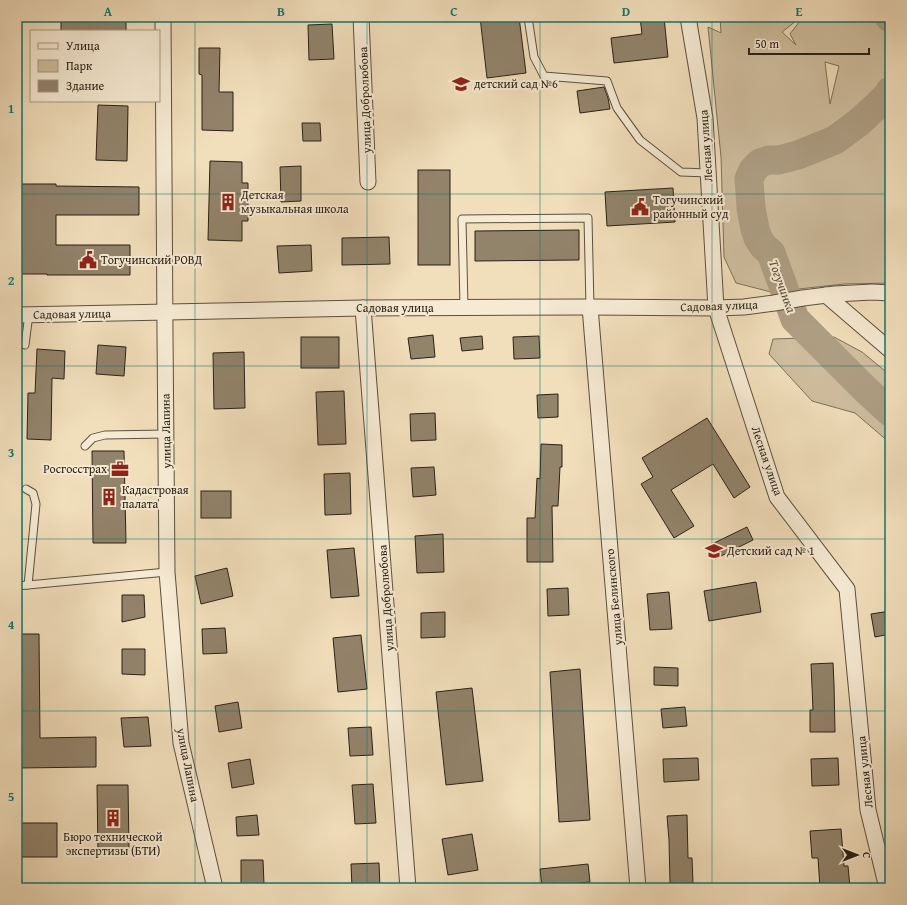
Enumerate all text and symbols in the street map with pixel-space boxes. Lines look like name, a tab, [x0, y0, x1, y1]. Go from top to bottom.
text: A	[104, 2, 113, 21]
text: B	[277, 2, 285, 21]
text: C	[450, 2, 458, 21]
text: D	[622, 2, 630, 21]
text: E	[796, 2, 803, 21]
legend	[30, 30, 160, 102]
scale bar	[749, 30, 869, 56]
text: 50 m	[755, 35, 779, 52]
text: Улица	[66, 37, 100, 54]
street label: улица Добролюбова	[354, 46, 375, 155]
text: Парк	[66, 57, 93, 74]
school or university icon: детский сад №6	[451, 74, 471, 94]
place label: детский сад №6	[474, 75, 558, 92]
text: Здание	[66, 77, 105, 94]
text: 1	[8, 99, 14, 118]
street label: Лесная улица	[694, 109, 717, 183]
place label: Детская музыкальная школа	[240, 186, 349, 217]
place label: Тогучинский районный суд	[653, 191, 729, 222]
building icon: Детская музыкальная школа	[218, 192, 238, 212]
public building icon: Тогучинский районный суд	[630, 197, 650, 217]
public building icon: Тогучинский РОВД	[78, 250, 98, 270]
place label: Тогучинский РОВД	[101, 251, 203, 268]
water label: Тогучинка	[764, 257, 801, 315]
text: 2	[8, 271, 15, 290]
street label: Садовая улица	[680, 296, 758, 315]
street label: Садовая улица	[356, 299, 434, 316]
street label: Садовая улица	[33, 304, 111, 323]
street label: улица Лапина	[156, 393, 175, 470]
street label: Лесная улица	[748, 424, 787, 498]
text: 3	[8, 443, 14, 462]
office icon: Росгосстрах	[110, 459, 130, 479]
place label: Росгосстрах	[43, 460, 108, 477]
place label: Кадастровая палата	[122, 481, 189, 512]
building icon: Кадастровая палата	[99, 487, 119, 507]
school or university icon: Детский сад № 1	[704, 541, 724, 561]
place label: Детский сад № 1	[726, 542, 815, 559]
street label: улица Добролюбова	[373, 544, 398, 653]
street label: улица Белинского	[601, 548, 626, 647]
text: 4	[8, 615, 15, 634]
street label: улица Лапина	[173, 726, 204, 804]
street label: Лесная улица	[852, 735, 877, 809]
text: 5	[8, 787, 15, 806]
building icon: Бюро технической экспертизы (БТИ)	[103, 808, 123, 828]
place label: Бюро технической экспертизы (БТИ)	[63, 828, 163, 859]
north arrow	[837, 835, 877, 875]
text: С	[859, 852, 875, 858]

